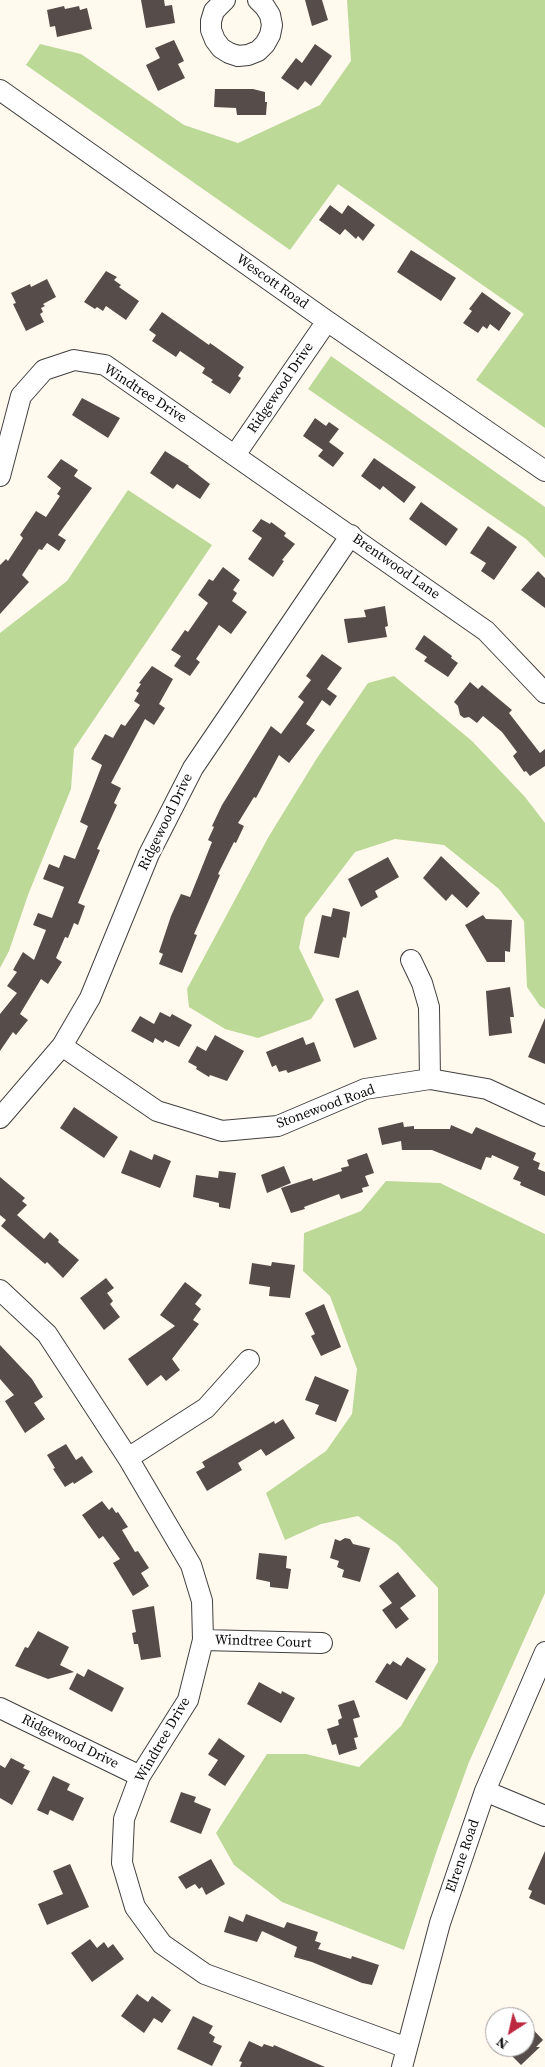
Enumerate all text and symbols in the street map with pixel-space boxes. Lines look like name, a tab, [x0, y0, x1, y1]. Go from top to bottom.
street label: Wescott Road	[233, 251, 311, 313]
street label: Ridgewood Drive	[244, 339, 318, 437]
street label: Windtree Drive	[100, 361, 190, 427]
street label: Brentwood Lane	[349, 531, 443, 603]
street label: Ridgewood Drive	[135, 771, 197, 873]
street label: Stonewood Road	[275, 1081, 377, 1133]
street label: Windtree Court	[214, 1632, 312, 1652]
street label: Windtree Drive	[132, 1694, 194, 1786]
street label: Ridgewood Drive	[19, 1711, 121, 1773]
street label: Elrene Road	[443, 1817, 483, 1895]
north arrow	[485, 2007, 535, 2057]
text: N	[492, 2032, 512, 2055]

